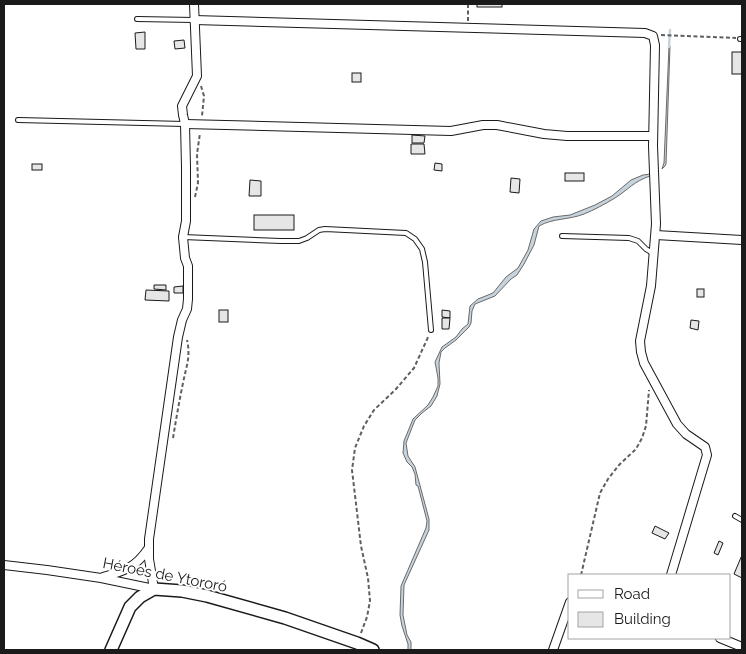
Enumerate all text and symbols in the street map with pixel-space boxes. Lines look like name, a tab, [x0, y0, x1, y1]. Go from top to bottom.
street label: Héroes de Ytororó	[101, 554, 229, 596]
legend	[568, 574, 731, 639]
text: Road	[614, 585, 650, 603]
text: Building	[614, 610, 671, 628]

